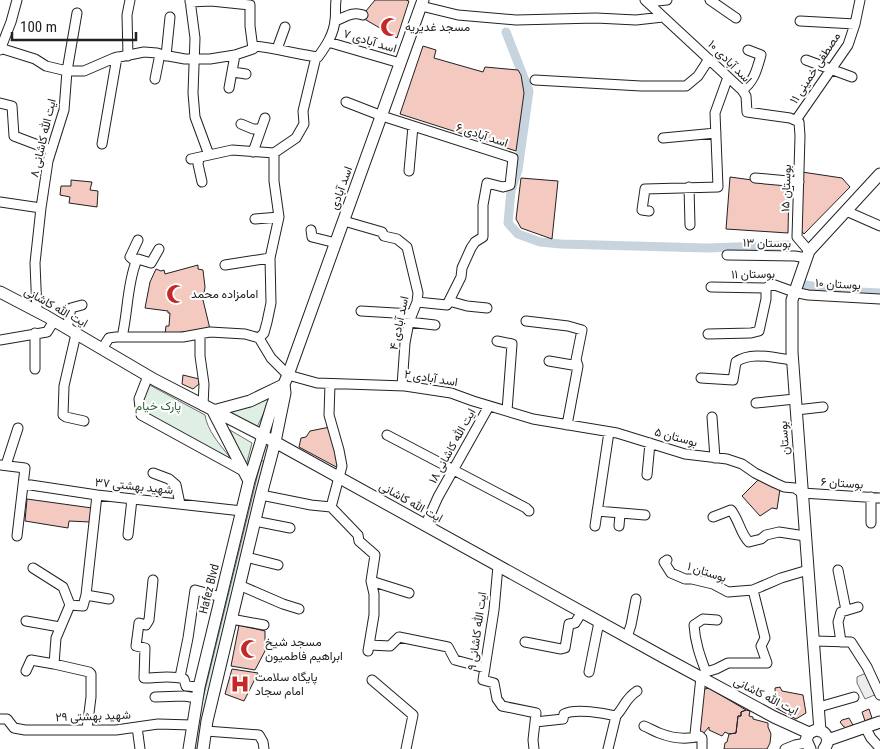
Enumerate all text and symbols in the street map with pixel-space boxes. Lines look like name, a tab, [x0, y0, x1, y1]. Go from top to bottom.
scale bar	[12, 10, 136, 42]
mosque icon: مسجد غدیریه	[379, 16, 401, 38]
text: 100 m	[20, 18, 57, 36]
place label: مسجد غدیریه	[405, 20, 470, 35]
street label: اسد آبادی ۷	[341, 26, 398, 57]
street label: مصطفی خمینی ۱۱	[787, 30, 844, 107]
street label: اسد آبادی ۱۰	[704, 37, 755, 88]
street label: ایت الله کاشانی ۸	[27, 97, 60, 179]
street label: اسد آبادی ۶	[454, 120, 510, 151]
street label: اسد آبادی	[327, 164, 356, 212]
street label: بوستان ۱۵	[778, 164, 795, 212]
street label: بوستان ۱۳	[743, 236, 791, 251]
street label: بوستان ۱۱	[731, 267, 775, 282]
street label: بوستان ۱۰	[815, 276, 861, 293]
mosque icon: امامزاده محمد	[165, 283, 187, 305]
street label: ایت الله کاشانی	[21, 284, 90, 331]
place label: امامزاده محمد	[191, 287, 258, 302]
street label: اسد آبادی ۴	[386, 295, 413, 351]
street label: اسد آبادی ۲	[403, 367, 459, 390]
park label: پارک خیام	[135, 399, 181, 414]
street label: ایت الله کاشانی ۱۸	[426, 406, 479, 487]
street label: بوستان	[776, 420, 793, 456]
street label: بوستان ۵	[653, 425, 699, 450]
street label: شهید بهشتی ۳۷	[94, 475, 174, 498]
street label: بوستان ۶	[820, 475, 864, 492]
street label: ایت الله کاشانی	[376, 479, 445, 526]
street label: بوستان ۱	[685, 559, 728, 586]
street label: Hafez Blvd	[196, 563, 222, 615]
street label: ایت الله کاشانی ۹	[465, 591, 490, 671]
place label: مسجد شیخ ابراهیم فاطمیون	[265, 635, 343, 664]
mosque icon: مسجد شیخ ابراهیم فاطمیون	[239, 638, 261, 660]
place label: پایگاه سلامت امام سجاد	[255, 670, 318, 699]
hospital icon: پایگاه سلامت امام سجاد	[229, 673, 251, 695]
street label: ایت الله کاشانی	[731, 674, 801, 719]
street label: شهید بهشتی ۲۹	[55, 708, 131, 725]

